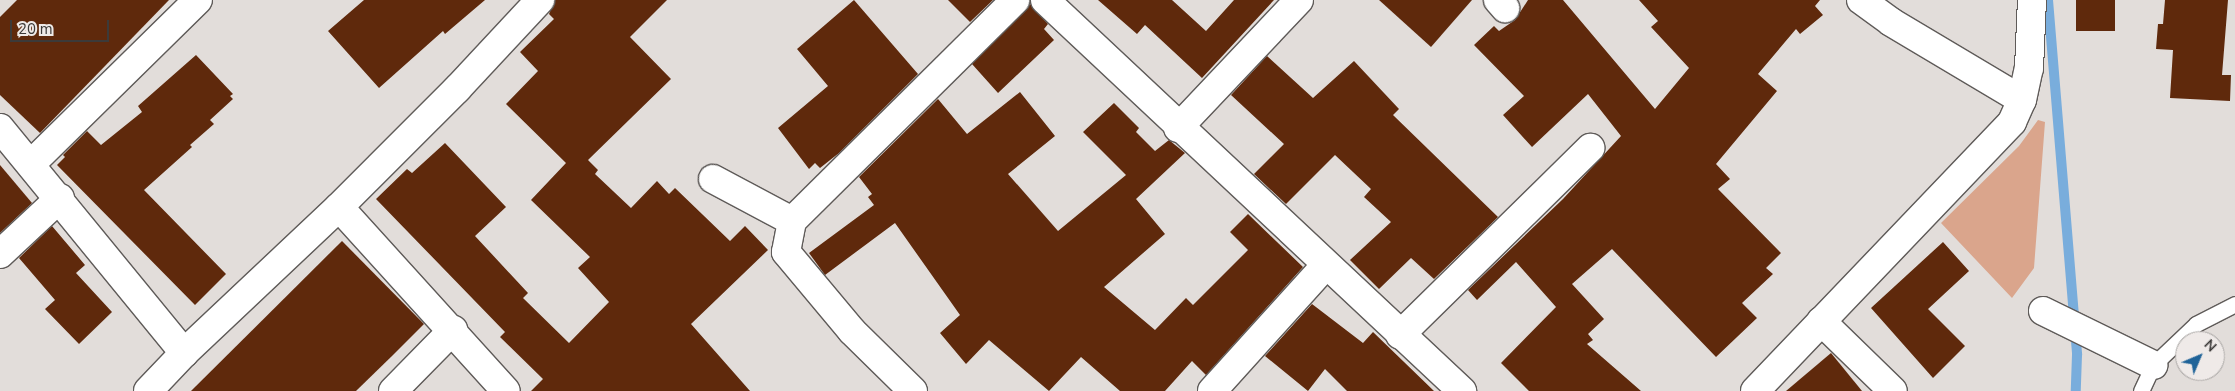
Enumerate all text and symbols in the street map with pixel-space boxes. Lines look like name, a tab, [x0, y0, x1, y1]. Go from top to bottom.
scale bar	[12, 10, 111, 42]
text: 20 m	[18, 19, 53, 39]
north arrow	[2175, 331, 2225, 381]
text: N	[2200, 335, 2221, 356]

